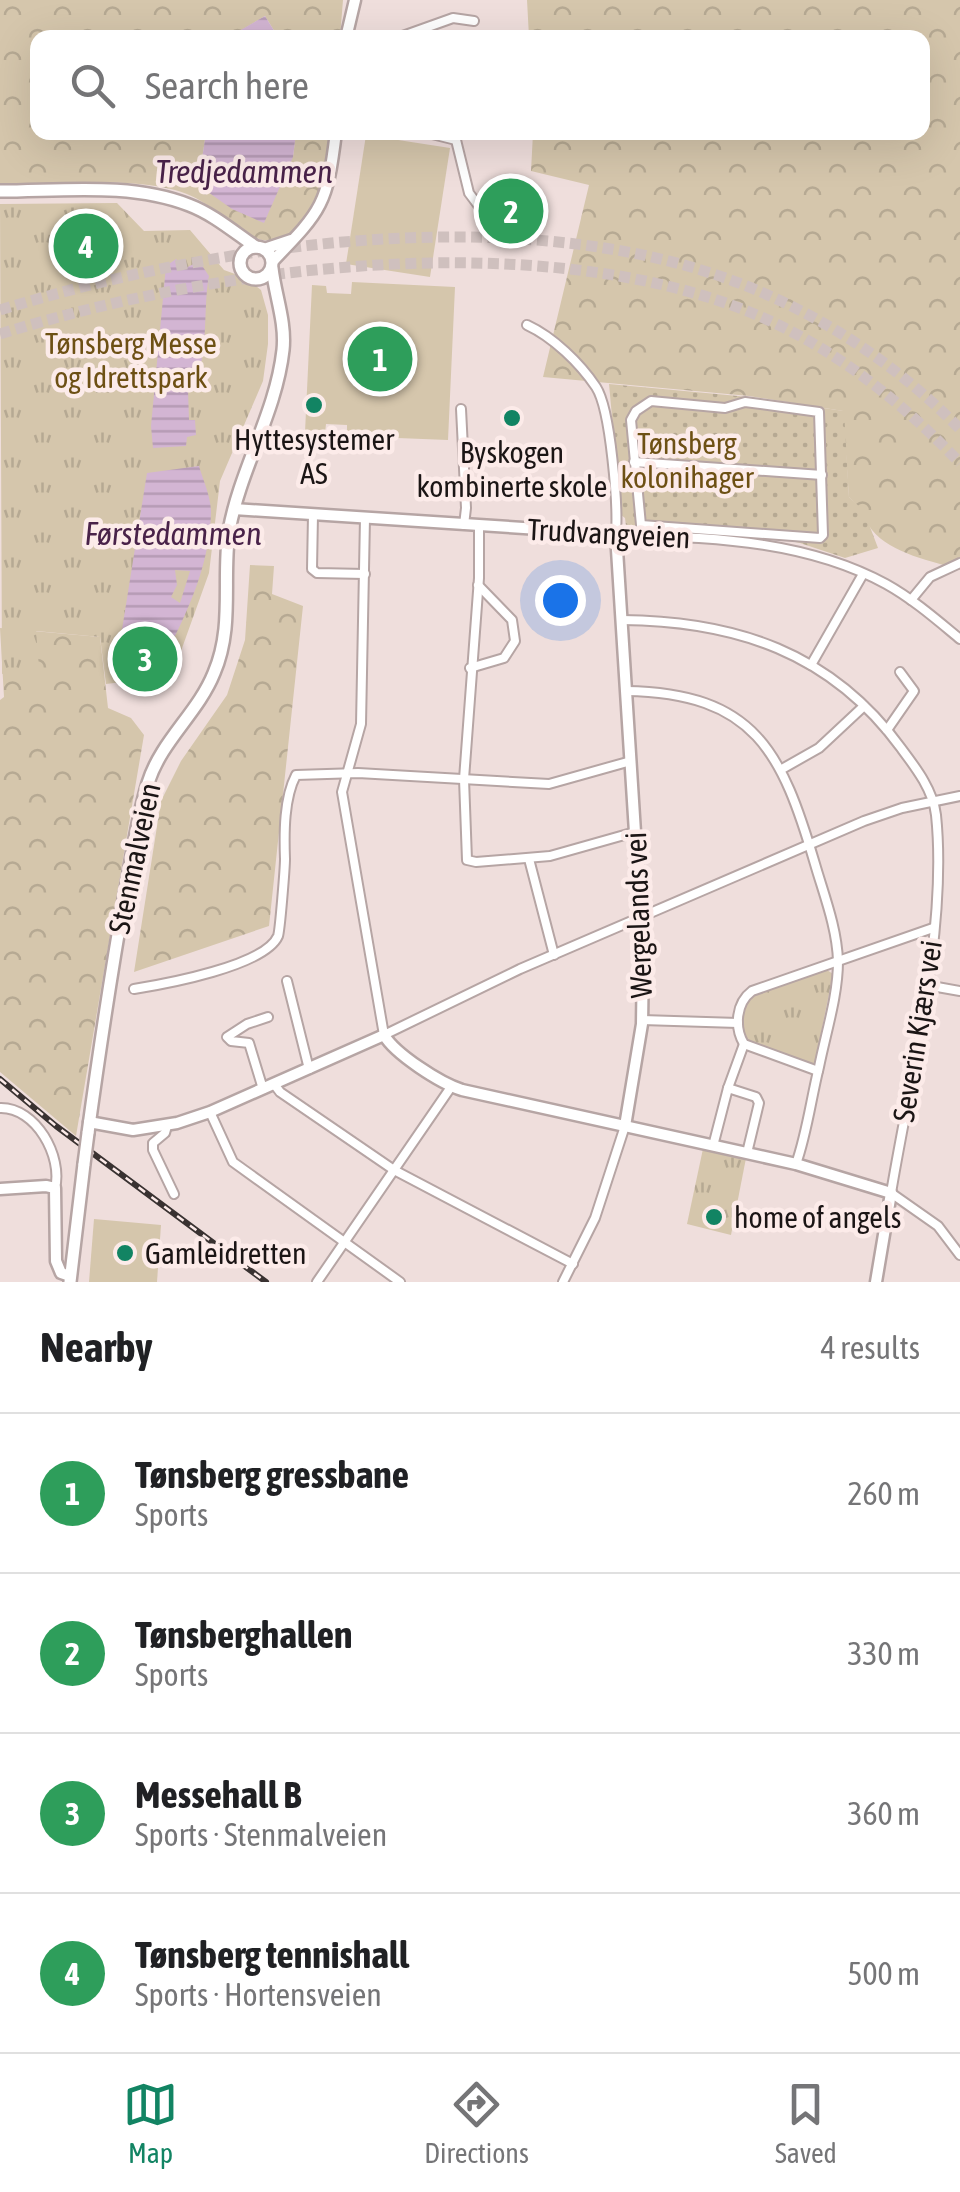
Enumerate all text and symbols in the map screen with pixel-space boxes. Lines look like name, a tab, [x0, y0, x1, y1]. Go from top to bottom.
search box	[30, 30, 930, 140]
icon: search	[65, 58, 120, 113]
text: Search here	[145, 64, 309, 107]
water label: Tredjedammen	[155, 153, 333, 190]
pin: 2	[478, 174, 544, 248]
pin: 4	[54, 208, 118, 284]
pin: 1	[348, 322, 412, 396]
park label: Tønsberg Messe og Idrettspark	[45, 326, 217, 394]
marker: Hyttesystemer AS	[303, 394, 325, 416]
marker: Byskogen kombinerte skole	[501, 407, 523, 429]
place label: Hyttesystemer AS	[234, 422, 395, 490]
park label: Tønsberg kolonihager	[620, 426, 755, 494]
place label: Byskogen kombinerte skole	[417, 435, 607, 503]
street label: Trudvangveien	[527, 512, 691, 554]
water label: Førstedammen	[85, 515, 262, 552]
your location	[535, 575, 586, 626]
pin: 3	[112, 622, 178, 696]
street label: Stenmalveien	[101, 780, 167, 936]
street label: Wergelands vei	[618, 831, 658, 999]
street label: Severin Kjærs vei	[886, 938, 948, 1124]
place label: home of angels	[734, 1200, 901, 1234]
marker: home of angels	[703, 1206, 725, 1228]
place label: Gamleidretten	[145, 1236, 306, 1270]
marker: Gamleidretten	[114, 1242, 136, 1264]
text: Nearby	[40, 1323, 153, 1371]
text: 4 results	[821, 1329, 920, 1366]
text: Tønsberg gressbane	[135, 1453, 409, 1496]
text: 1	[65, 1475, 80, 1512]
text: 260 m	[847, 1475, 920, 1512]
text: Sports	[135, 1496, 208, 1533]
text: Tønsberghallen	[135, 1613, 352, 1656]
text: 2	[65, 1635, 80, 1672]
text: 330 m	[847, 1635, 920, 1672]
text: Sports	[135, 1656, 208, 1693]
text: Messehall B	[135, 1773, 301, 1816]
text: 3	[65, 1795, 80, 1832]
text: 360 m	[847, 1795, 920, 1832]
text: Sports · Stenmalveien	[135, 1816, 387, 1853]
text: Tønsberg tennishall	[135, 1933, 409, 1976]
text: 4	[65, 1955, 80, 1992]
text: 500 m	[847, 1955, 920, 1992]
text: Sports · Hortensveien	[135, 1976, 382, 2013]
tab: Map	[123, 2077, 178, 2169]
tab: Directions	[424, 2077, 529, 2169]
tab: Saved	[775, 2077, 837, 2169]

